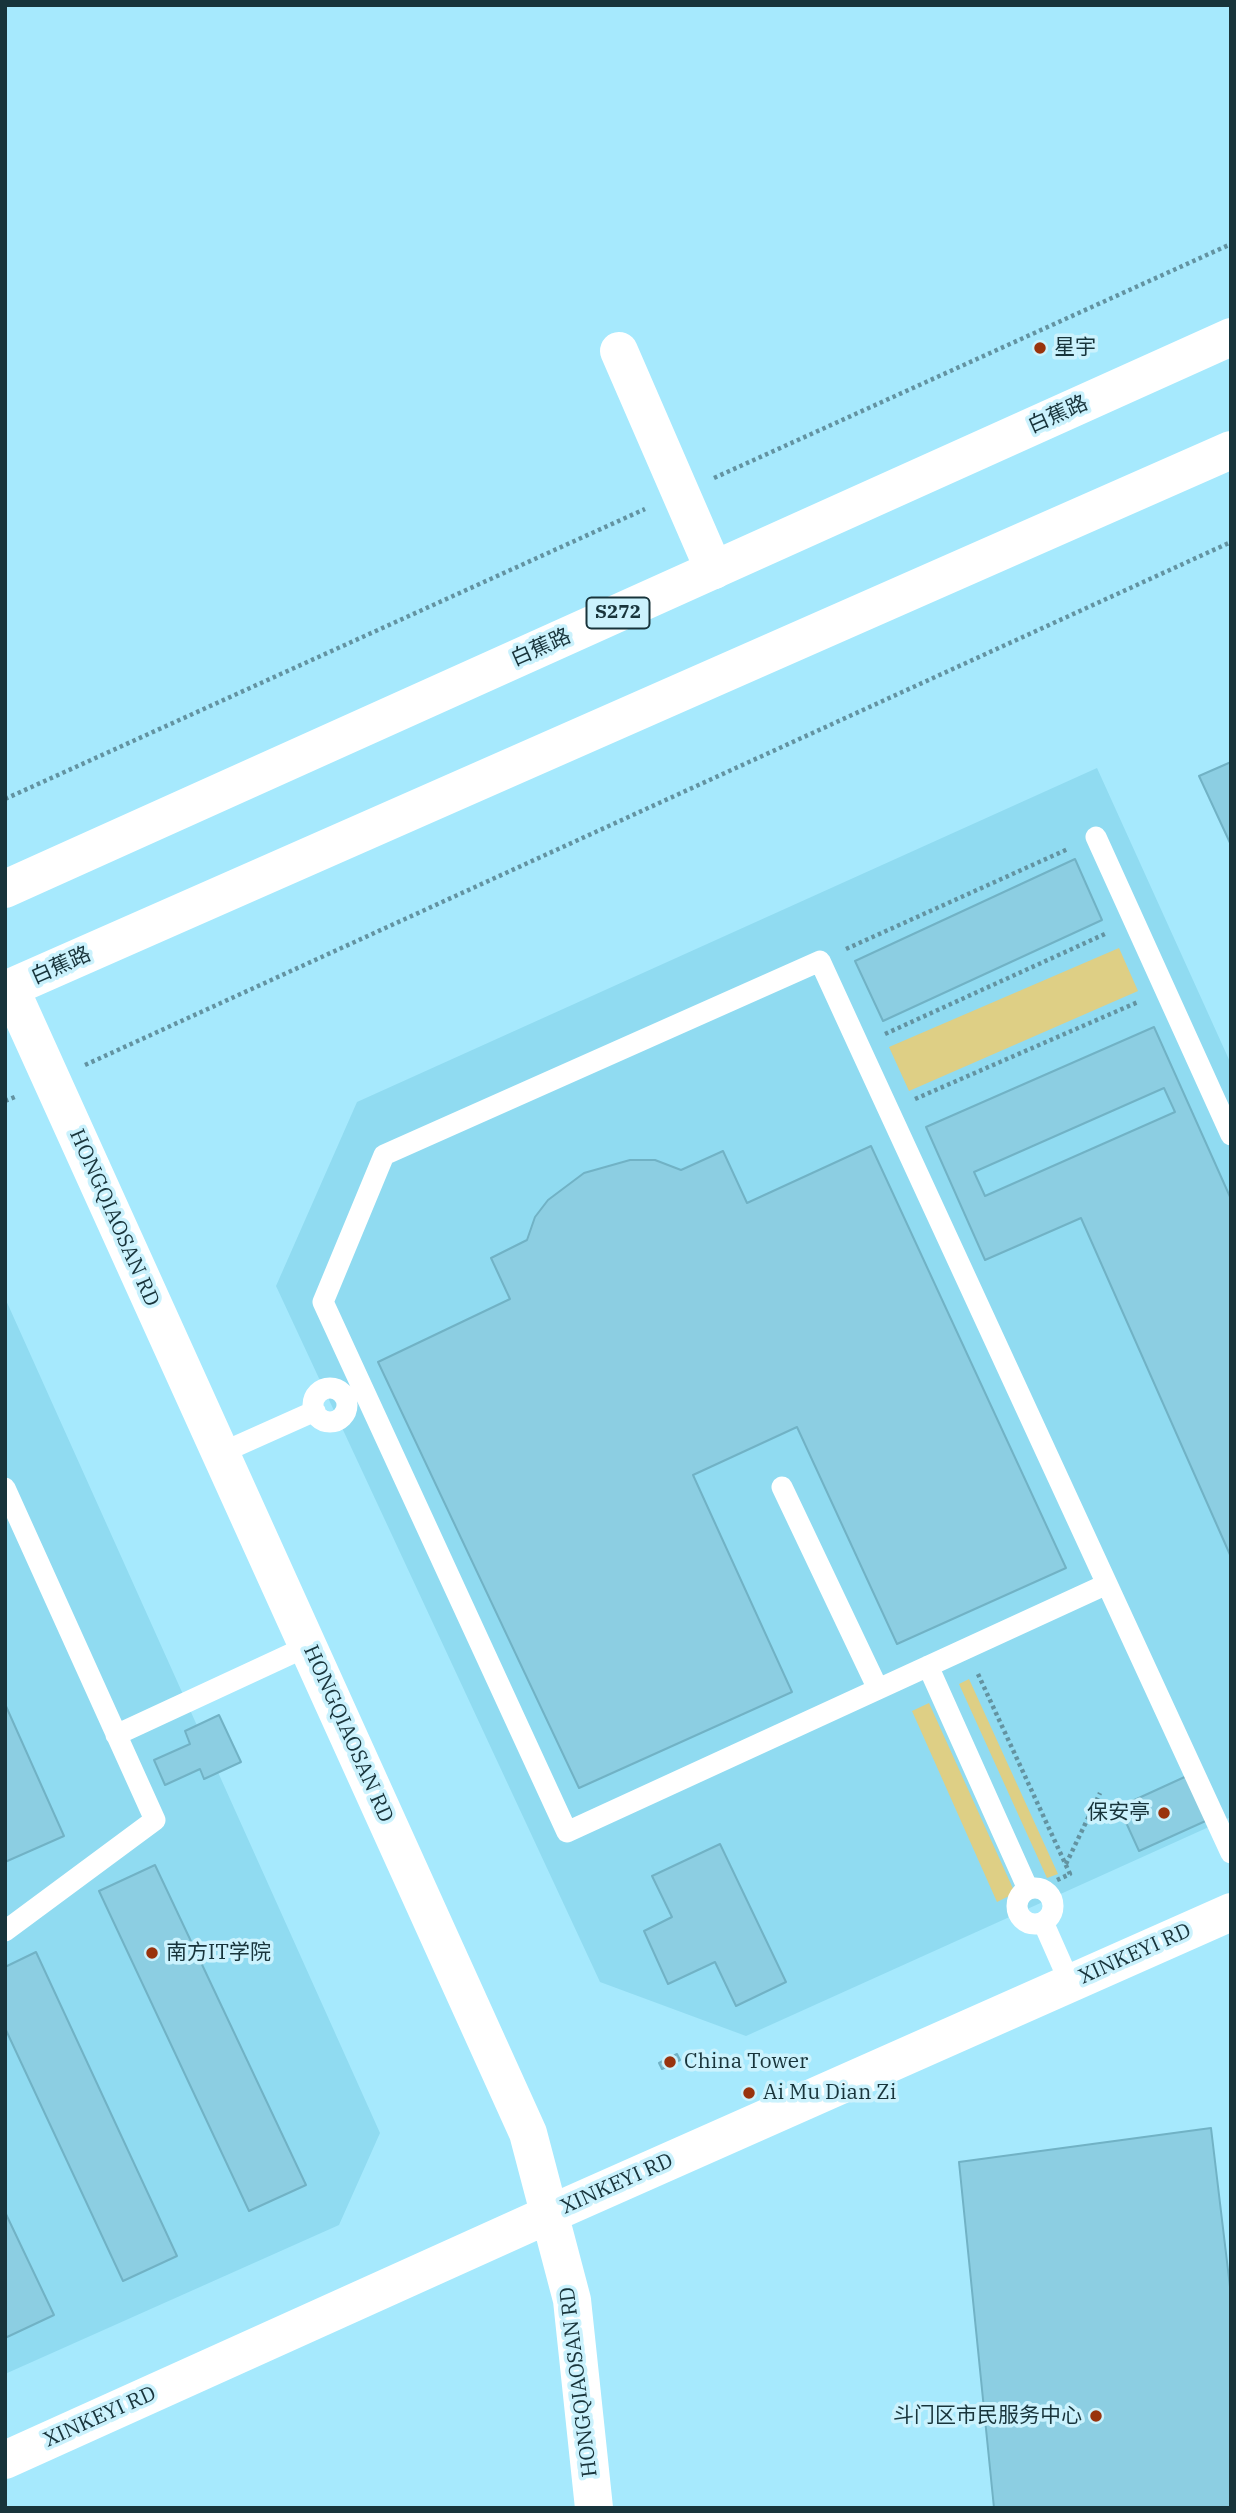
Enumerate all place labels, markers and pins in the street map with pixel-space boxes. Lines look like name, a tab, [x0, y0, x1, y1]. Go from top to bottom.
place label: 星宇	[1054, 335, 1096, 361]
marker: 星宇	[1032, 340, 1048, 356]
place label: 保安亭	[1087, 1800, 1150, 1826]
marker: 保安亭	[1156, 1805, 1172, 1821]
place label: 南方IT学院	[166, 1940, 271, 1966]
marker: 南方IT学院	[144, 1945, 160, 1961]
place label: China Tower	[684, 2049, 808, 2075]
marker: China Tower	[662, 2054, 678, 2070]
place label: Ai Mu Dian Zi	[763, 2080, 896, 2106]
marker: Ai Mu Dian Zi	[741, 2085, 757, 2101]
place label: 斗门区市民服务中心	[893, 2403, 1082, 2429]
marker: 斗门区市民服务中心	[1088, 2408, 1104, 2424]

